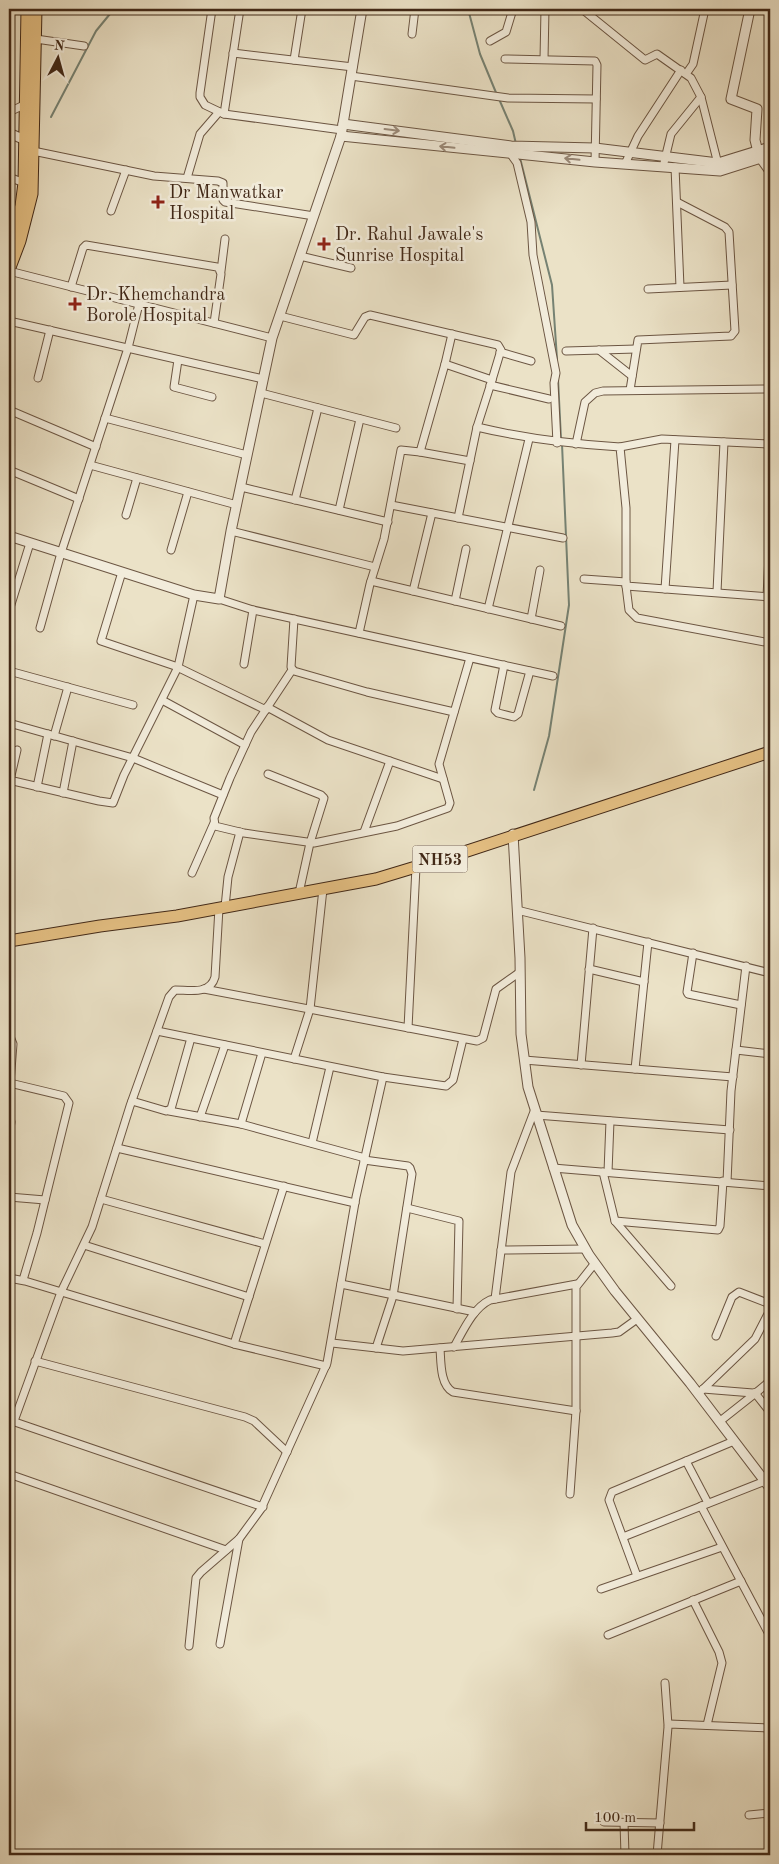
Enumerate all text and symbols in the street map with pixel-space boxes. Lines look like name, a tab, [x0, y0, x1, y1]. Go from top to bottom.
north arrow	[32, 32, 82, 82]
text: N	[53, 39, 66, 54]
one-way arrow	[383, 125, 399, 135]
one-way arrow	[440, 142, 456, 152]
one-way arrow	[564, 155, 580, 164]
place label: Dr Manwatkar Hospital	[169, 184, 284, 223]
marker: Dr Manwatkar Hospital	[151, 195, 165, 209]
place label: Dr. Rahul Jawale's Sunrise Hospital	[335, 226, 484, 265]
marker: Dr. Rahul Jawale's Sunrise Hospital	[317, 237, 331, 251]
place label: Dr. Khemchandra Borole Hospital	[86, 286, 225, 325]
marker: Dr. Khemchandra Borole Hospital	[68, 297, 82, 311]
road number: NH53	[412, 846, 468, 872]
scale bar	[586, 1799, 694, 1831]
text: 100 m	[594, 1811, 636, 1826]

